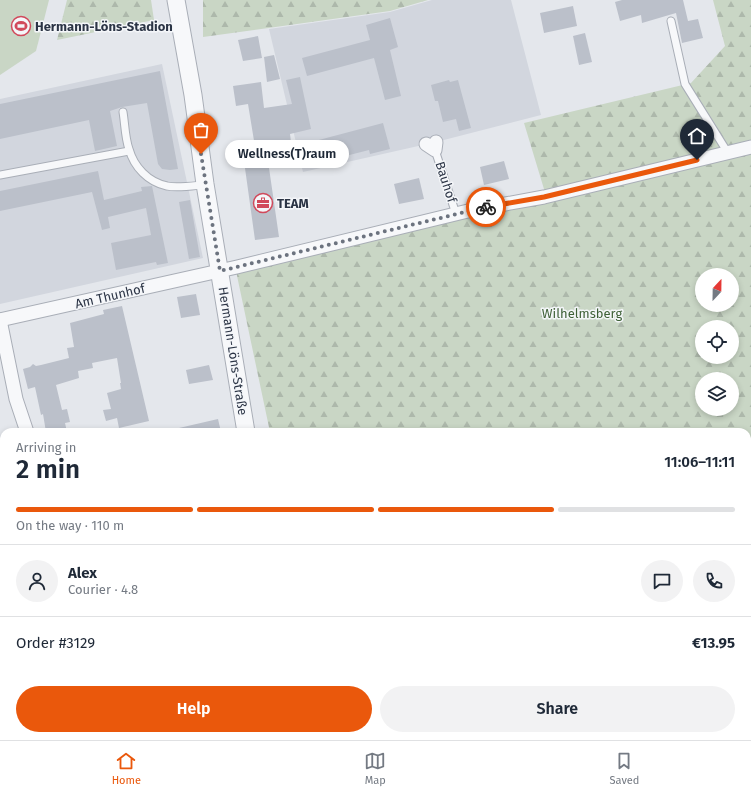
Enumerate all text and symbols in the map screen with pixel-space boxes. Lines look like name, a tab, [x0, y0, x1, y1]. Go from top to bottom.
sports icon: Hermann-Löns-Stadion	[10, 15, 32, 37]
place label: Hermann-Löns-Stadion	[35, 19, 173, 34]
pin	[184, 113, 218, 154]
icon: bag	[190, 119, 212, 141]
pin	[680, 119, 714, 160]
icon: home	[686, 125, 708, 147]
callout: Wellness(T)raum	[225, 140, 349, 168]
text: Wellness(T)raum	[238, 146, 336, 161]
street label: Bauhof	[432, 160, 460, 206]
courier	[466, 187, 506, 227]
office icon: TEAM	[252, 192, 274, 214]
place label: TEAM	[277, 196, 309, 211]
icon: bike	[475, 196, 497, 218]
north arrow	[695, 268, 739, 312]
map controls	[695, 268, 739, 416]
street label: Am Thunhof	[74, 280, 148, 311]
street label: Hermann-Löns-Straße	[215, 286, 251, 416]
park label: Wilhelmsberg	[542, 306, 622, 321]
button: locate	[695, 320, 739, 364]
button: layers	[695, 372, 739, 416]
text: Arriving in	[16, 440, 76, 455]
text: 11:06–11:11	[664, 453, 735, 471]
text: 2 min	[16, 454, 80, 485]
text: On the way · 110 m	[16, 518, 124, 533]
button: person	[16, 560, 58, 602]
button: chat	[641, 560, 683, 602]
button: phone	[693, 560, 735, 602]
text: Alex	[68, 564, 97, 582]
text: Courier · 4.8	[68, 582, 138, 597]
text: Order #3129	[16, 634, 95, 652]
text: €13.95	[692, 634, 735, 652]
button: Help	[16, 686, 372, 732]
button: Share	[380, 686, 735, 732]
tab: Home	[112, 750, 141, 787]
tab: Map	[364, 750, 386, 787]
tab: Saved	[610, 750, 639, 787]

